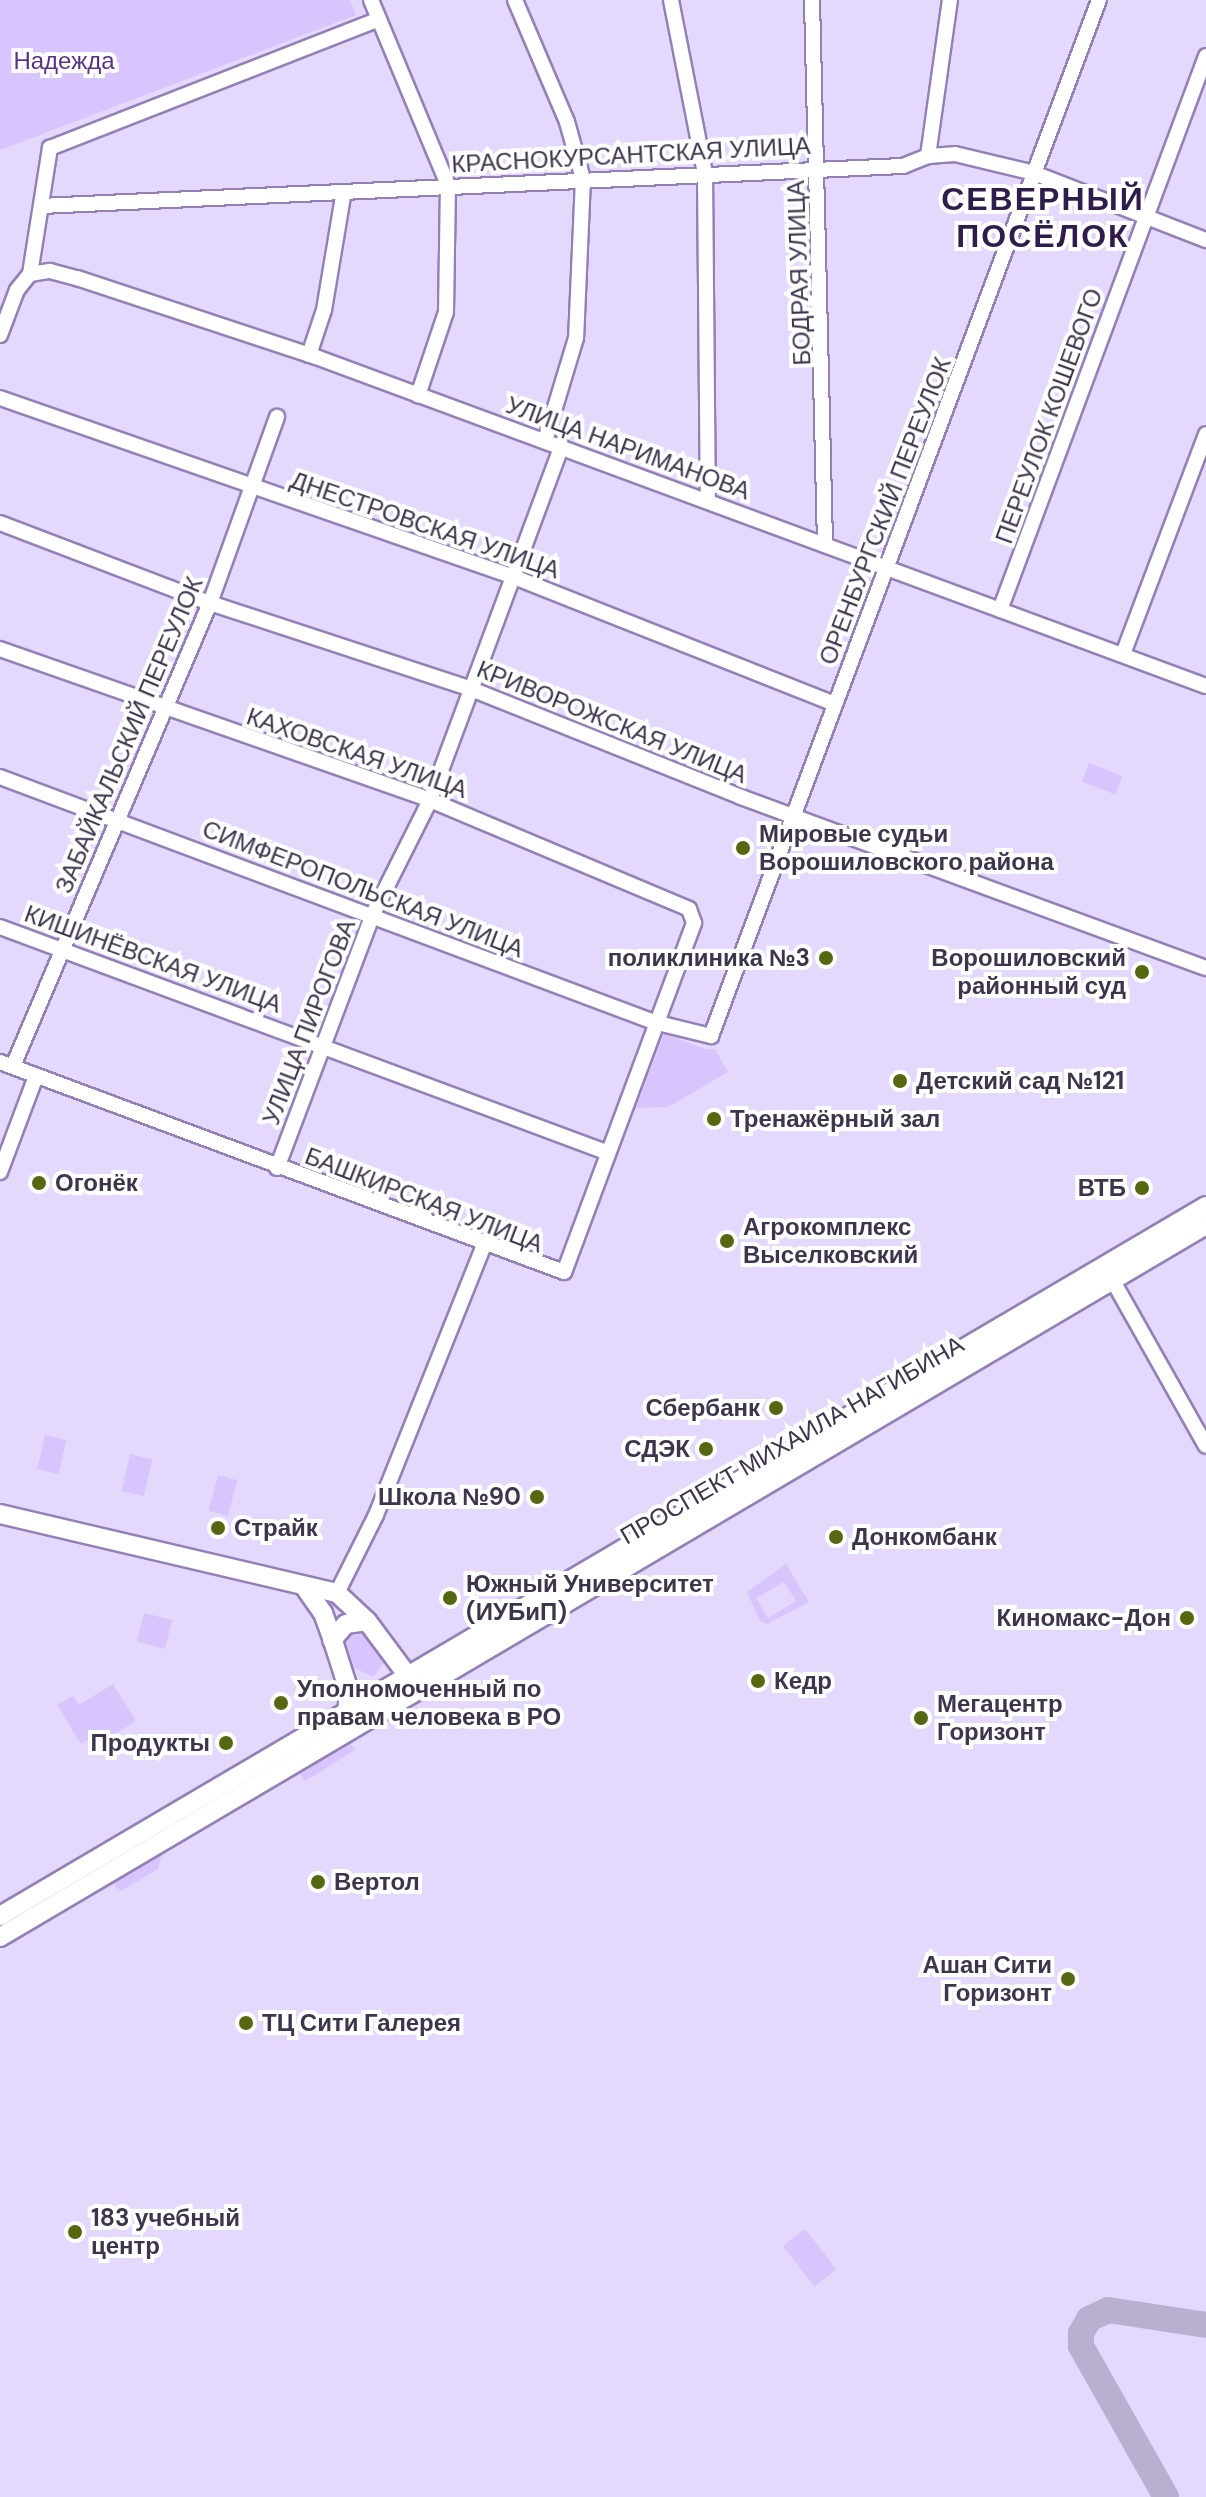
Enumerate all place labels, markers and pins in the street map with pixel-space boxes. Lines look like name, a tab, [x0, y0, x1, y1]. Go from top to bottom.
place label: Мировые судьи Ворошиловского района	[759, 820, 1054, 876]
marker: Мировые судьи Ворошиловского района	[734, 839, 752, 857]
place label: поликлиника №3	[608, 944, 810, 972]
place label: Ворошиловский районный суд	[931, 944, 1126, 1000]
marker: поликлиника №3	[817, 949, 835, 967]
marker: Ворошиловский районный суд	[1133, 963, 1151, 981]
place label: Детский сад №121	[916, 1067, 1124, 1095]
marker: Детский сад №121	[891, 1072, 909, 1090]
place label: Тренажёрный зал	[730, 1105, 940, 1133]
marker: Тренажёрный зал	[705, 1110, 723, 1128]
place label: Огонёк	[55, 1169, 138, 1197]
marker: Огонёк	[30, 1174, 48, 1192]
place label: ВТБ	[1078, 1174, 1126, 1202]
marker: ВТБ	[1133, 1179, 1151, 1197]
place label: Агрокомплекс Выселковский	[743, 1213, 918, 1269]
marker: Агрокомплекс Выселковский	[718, 1232, 736, 1250]
place label: Сбербанк	[645, 1394, 760, 1422]
marker: Сбербанк	[767, 1399, 785, 1417]
place label: СДЭК	[624, 1435, 690, 1463]
marker: СДЭК	[697, 1440, 715, 1458]
place label: Школа №90	[378, 1483, 521, 1511]
marker: Школа №90	[528, 1488, 546, 1506]
place label: Страйк	[234, 1514, 318, 1542]
marker: Страйк	[209, 1519, 227, 1537]
place label: Донкомбанк	[852, 1523, 997, 1551]
marker: Донкомбанк	[827, 1528, 845, 1546]
place label: Южный Университет (ИУБиП)	[466, 1570, 714, 1626]
marker: Южный Университет (ИУБиП)	[441, 1589, 459, 1607]
place label: Киномакс-Дон	[997, 1604, 1171, 1632]
marker: Киномакс-Дон	[1178, 1609, 1196, 1627]
place label: Кедр	[774, 1667, 832, 1695]
marker: Кедр	[749, 1672, 767, 1690]
place label: Уполномоченный по правам человека в РО	[297, 1675, 561, 1731]
place label: Мегацентр Горизонт	[937, 1690, 1063, 1746]
marker: Уполномоченный по правам человека в РО	[272, 1694, 290, 1712]
marker: Мегацентр Горизонт	[912, 1709, 930, 1727]
place label: Продукты	[91, 1729, 210, 1757]
marker: Продукты	[217, 1734, 235, 1752]
place label: Вертол	[334, 1868, 420, 1896]
marker: Вертол	[309, 1873, 327, 1891]
place label: Ашан Сити Горизонт	[923, 1951, 1052, 2007]
marker: Ашан Сити Горизонт	[1059, 1970, 1077, 1988]
place label: ТЦ Сити Галерея	[262, 2009, 461, 2037]
marker: ТЦ Сити Галерея	[237, 2014, 255, 2032]
place label: 183 учебный центр	[91, 2204, 240, 2260]
marker: 183 учебный центр	[66, 2223, 84, 2241]

